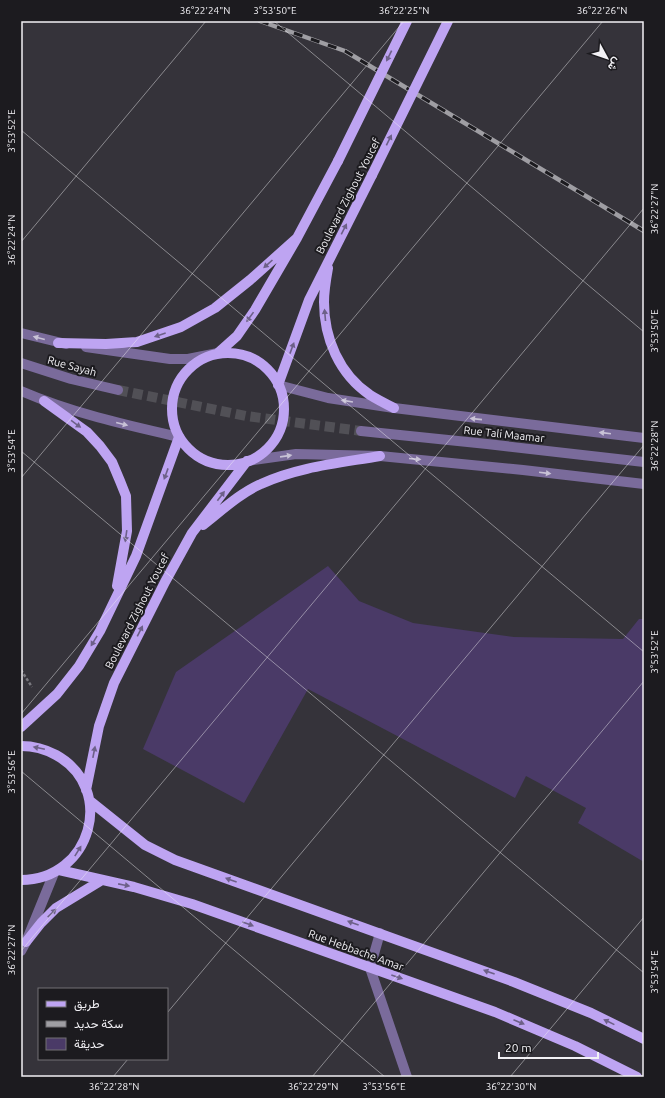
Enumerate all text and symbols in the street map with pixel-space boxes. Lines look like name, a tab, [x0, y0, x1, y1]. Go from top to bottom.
text: 36°22'24"N	[180, 5, 230, 16]
text: 3°53'50"E	[253, 5, 297, 16]
text: 36°22'25"N	[379, 5, 429, 16]
text: 36°22'26"N	[577, 5, 627, 16]
north arrow	[587, 38, 627, 78]
one-way arrow	[386, 50, 393, 62]
text: ش	[605, 55, 624, 73]
text: 3°53'52"E	[6, 109, 17, 153]
one-way arrow	[386, 135, 392, 146]
street label: Boulevard Zighout Youcef	[314, 136, 383, 256]
text: 36°22'27"N	[649, 184, 660, 234]
text: 36°22'24"N	[6, 215, 17, 265]
one-way arrow	[341, 224, 348, 235]
one-way arrow	[262, 260, 273, 269]
one-way arrow	[321, 309, 328, 321]
text: 3°53'50"E	[649, 309, 660, 353]
one-way arrow	[246, 312, 254, 322]
one-way arrow	[153, 332, 165, 338]
one-way arrow	[33, 335, 45, 341]
one-way arrow	[289, 342, 295, 354]
street label: Rue Sayah	[46, 354, 98, 378]
one-way arrow	[341, 398, 353, 404]
one-way arrow	[470, 415, 482, 422]
one-way arrow	[70, 420, 81, 428]
one-way arrow	[116, 421, 128, 427]
text: 36°22'28"N	[649, 421, 660, 471]
street label: Rue Tali Maamar	[463, 424, 546, 444]
text: 3°53'54"E	[6, 429, 17, 473]
one-way arrow	[599, 430, 611, 437]
one-way arrow	[280, 453, 292, 459]
one-way arrow	[409, 456, 422, 463]
one-way arrow	[162, 468, 168, 480]
one-way arrow	[539, 469, 551, 476]
one-way arrow	[216, 491, 224, 501]
one-way arrow	[123, 530, 129, 542]
street label: Boulevard Zighout Youcef	[103, 551, 172, 671]
one-way arrow	[137, 626, 143, 637]
text: 3°53'52"E	[649, 630, 660, 674]
one-way arrow	[90, 635, 97, 647]
one-way arrow	[33, 745, 45, 751]
one-way arrow	[91, 746, 97, 758]
text: 3°53'56"E	[6, 750, 17, 794]
one-way arrow	[74, 846, 82, 856]
one-way arrow	[224, 877, 236, 883]
one-way arrow	[118, 882, 131, 888]
one-way arrow	[47, 908, 57, 918]
one-way arrow	[347, 920, 359, 926]
one-way arrow	[243, 921, 255, 927]
text: 36°22'27"N	[6, 925, 17, 975]
street label: Rue Hebbache Amar	[307, 927, 406, 973]
text: 3°53'54"E	[649, 950, 660, 994]
one-way arrow	[482, 969, 494, 975]
one-way arrow	[391, 975, 403, 981]
legend	[38, 988, 168, 1060]
text: طريق	[74, 997, 100, 1012]
text: سكة حديد	[74, 1017, 123, 1031]
one-way arrow	[513, 1019, 525, 1025]
one-way arrow	[603, 1019, 615, 1025]
scale bar	[499, 1034, 598, 1060]
text: حديقة	[74, 1037, 104, 1051]
text: 20 m	[505, 1041, 532, 1054]
text: 36°22'28"N	[89, 1081, 139, 1092]
text: 36°22'29"N	[288, 1081, 338, 1092]
text: 3°53'56"E	[362, 1081, 406, 1092]
text: 36°22'30"N	[486, 1081, 536, 1092]

